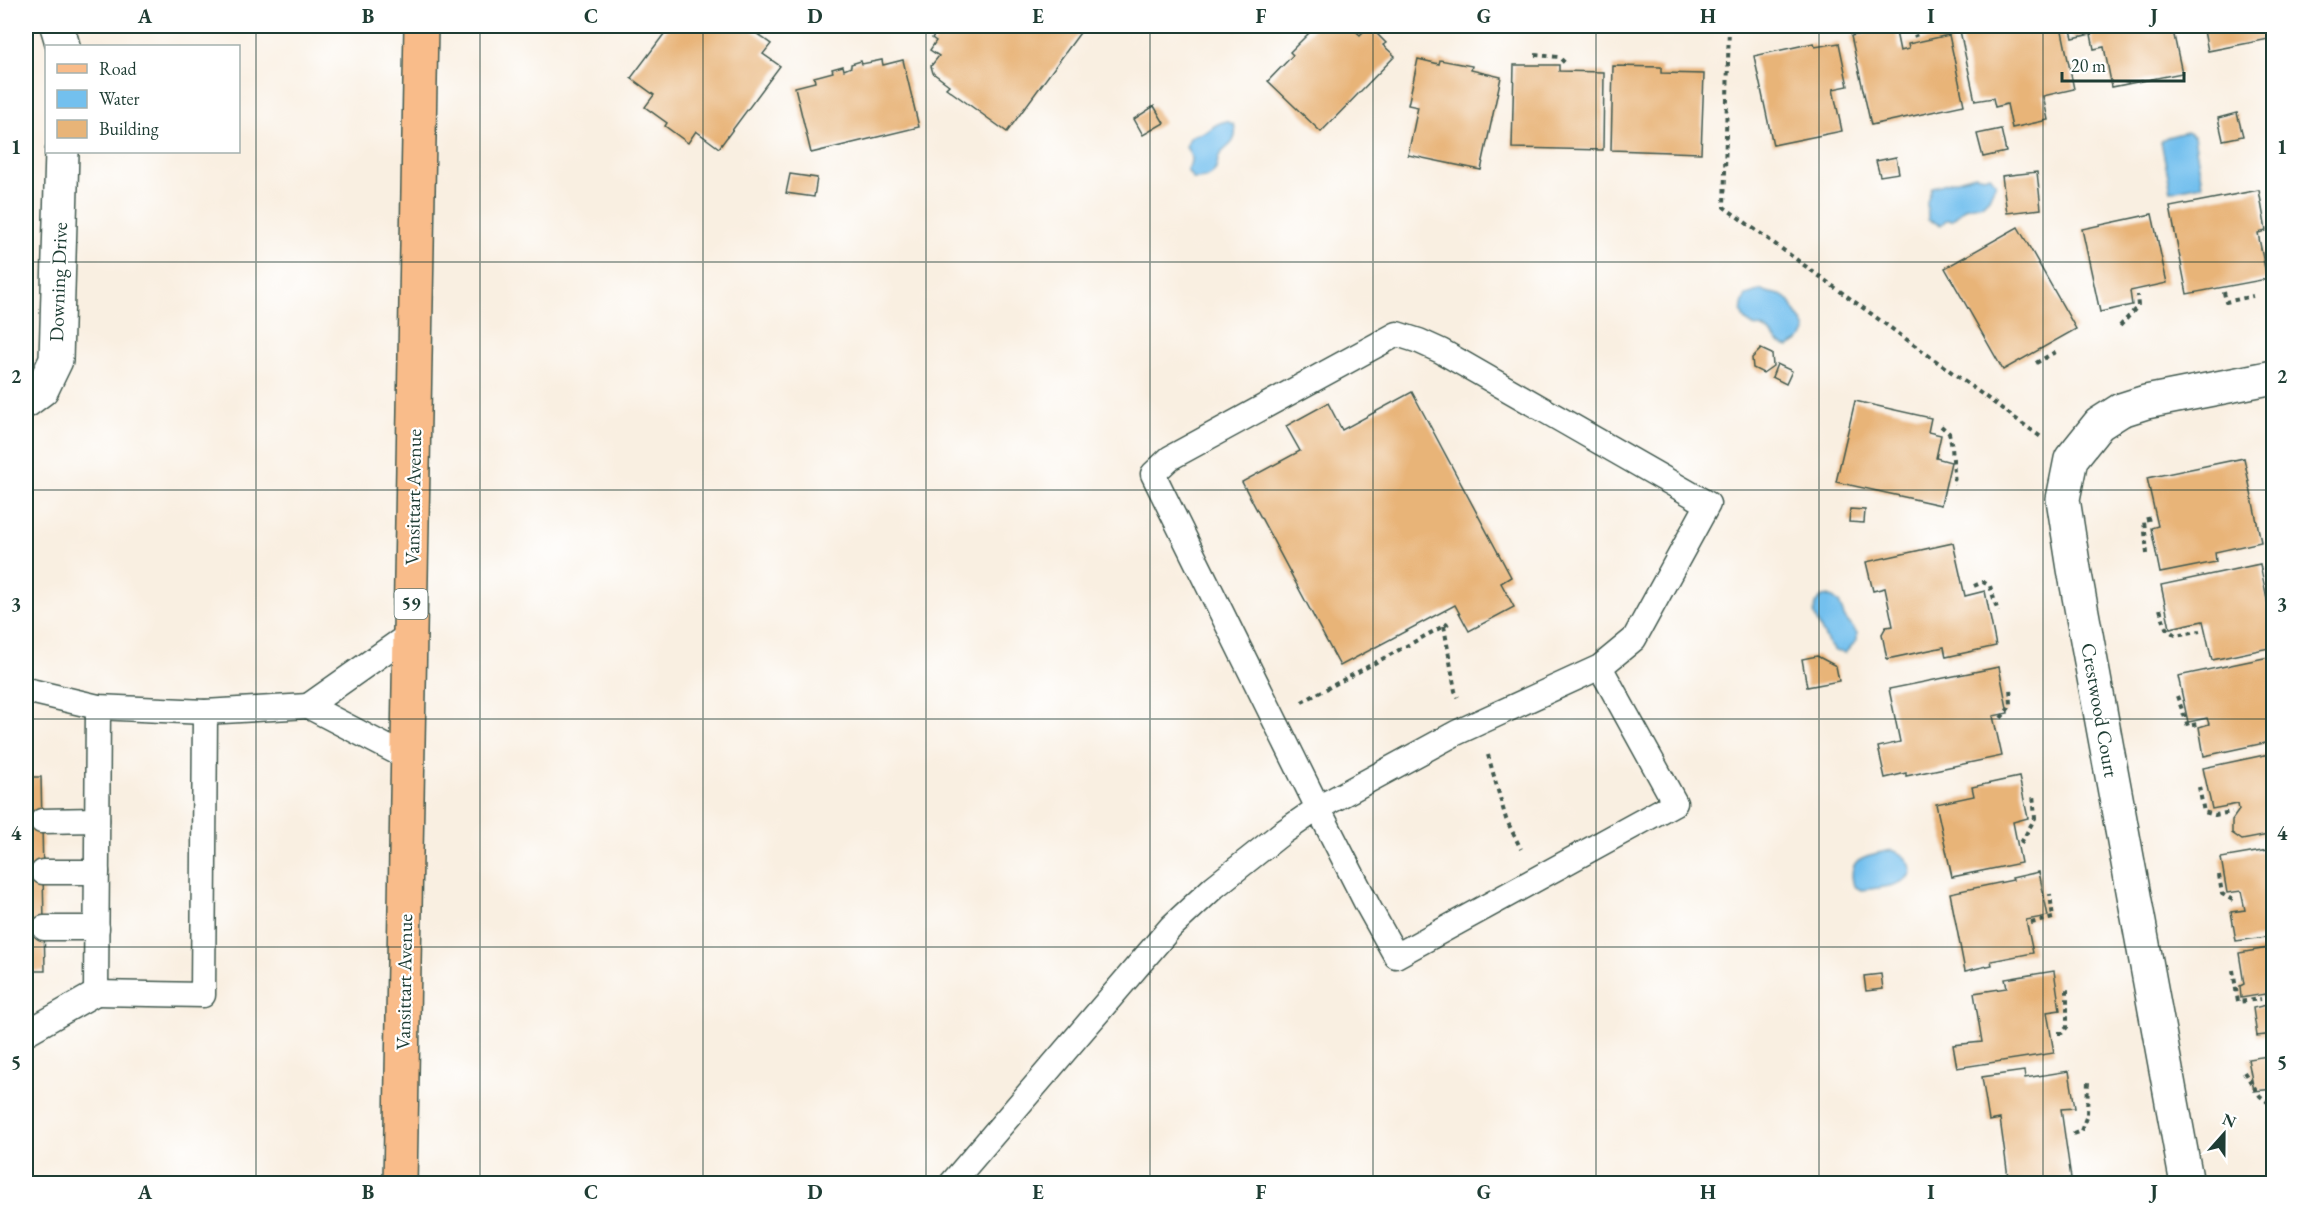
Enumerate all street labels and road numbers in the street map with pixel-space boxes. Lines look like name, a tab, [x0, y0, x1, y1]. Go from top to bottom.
street label: Downing Drive	[43, 221, 73, 342]
street label: Vansittart Avenue	[399, 428, 427, 565]
road number: 59	[394, 589, 428, 619]
street label: Crestwood Court	[2075, 641, 2125, 780]
street label: Vansittart Avenue	[390, 913, 418, 1050]

